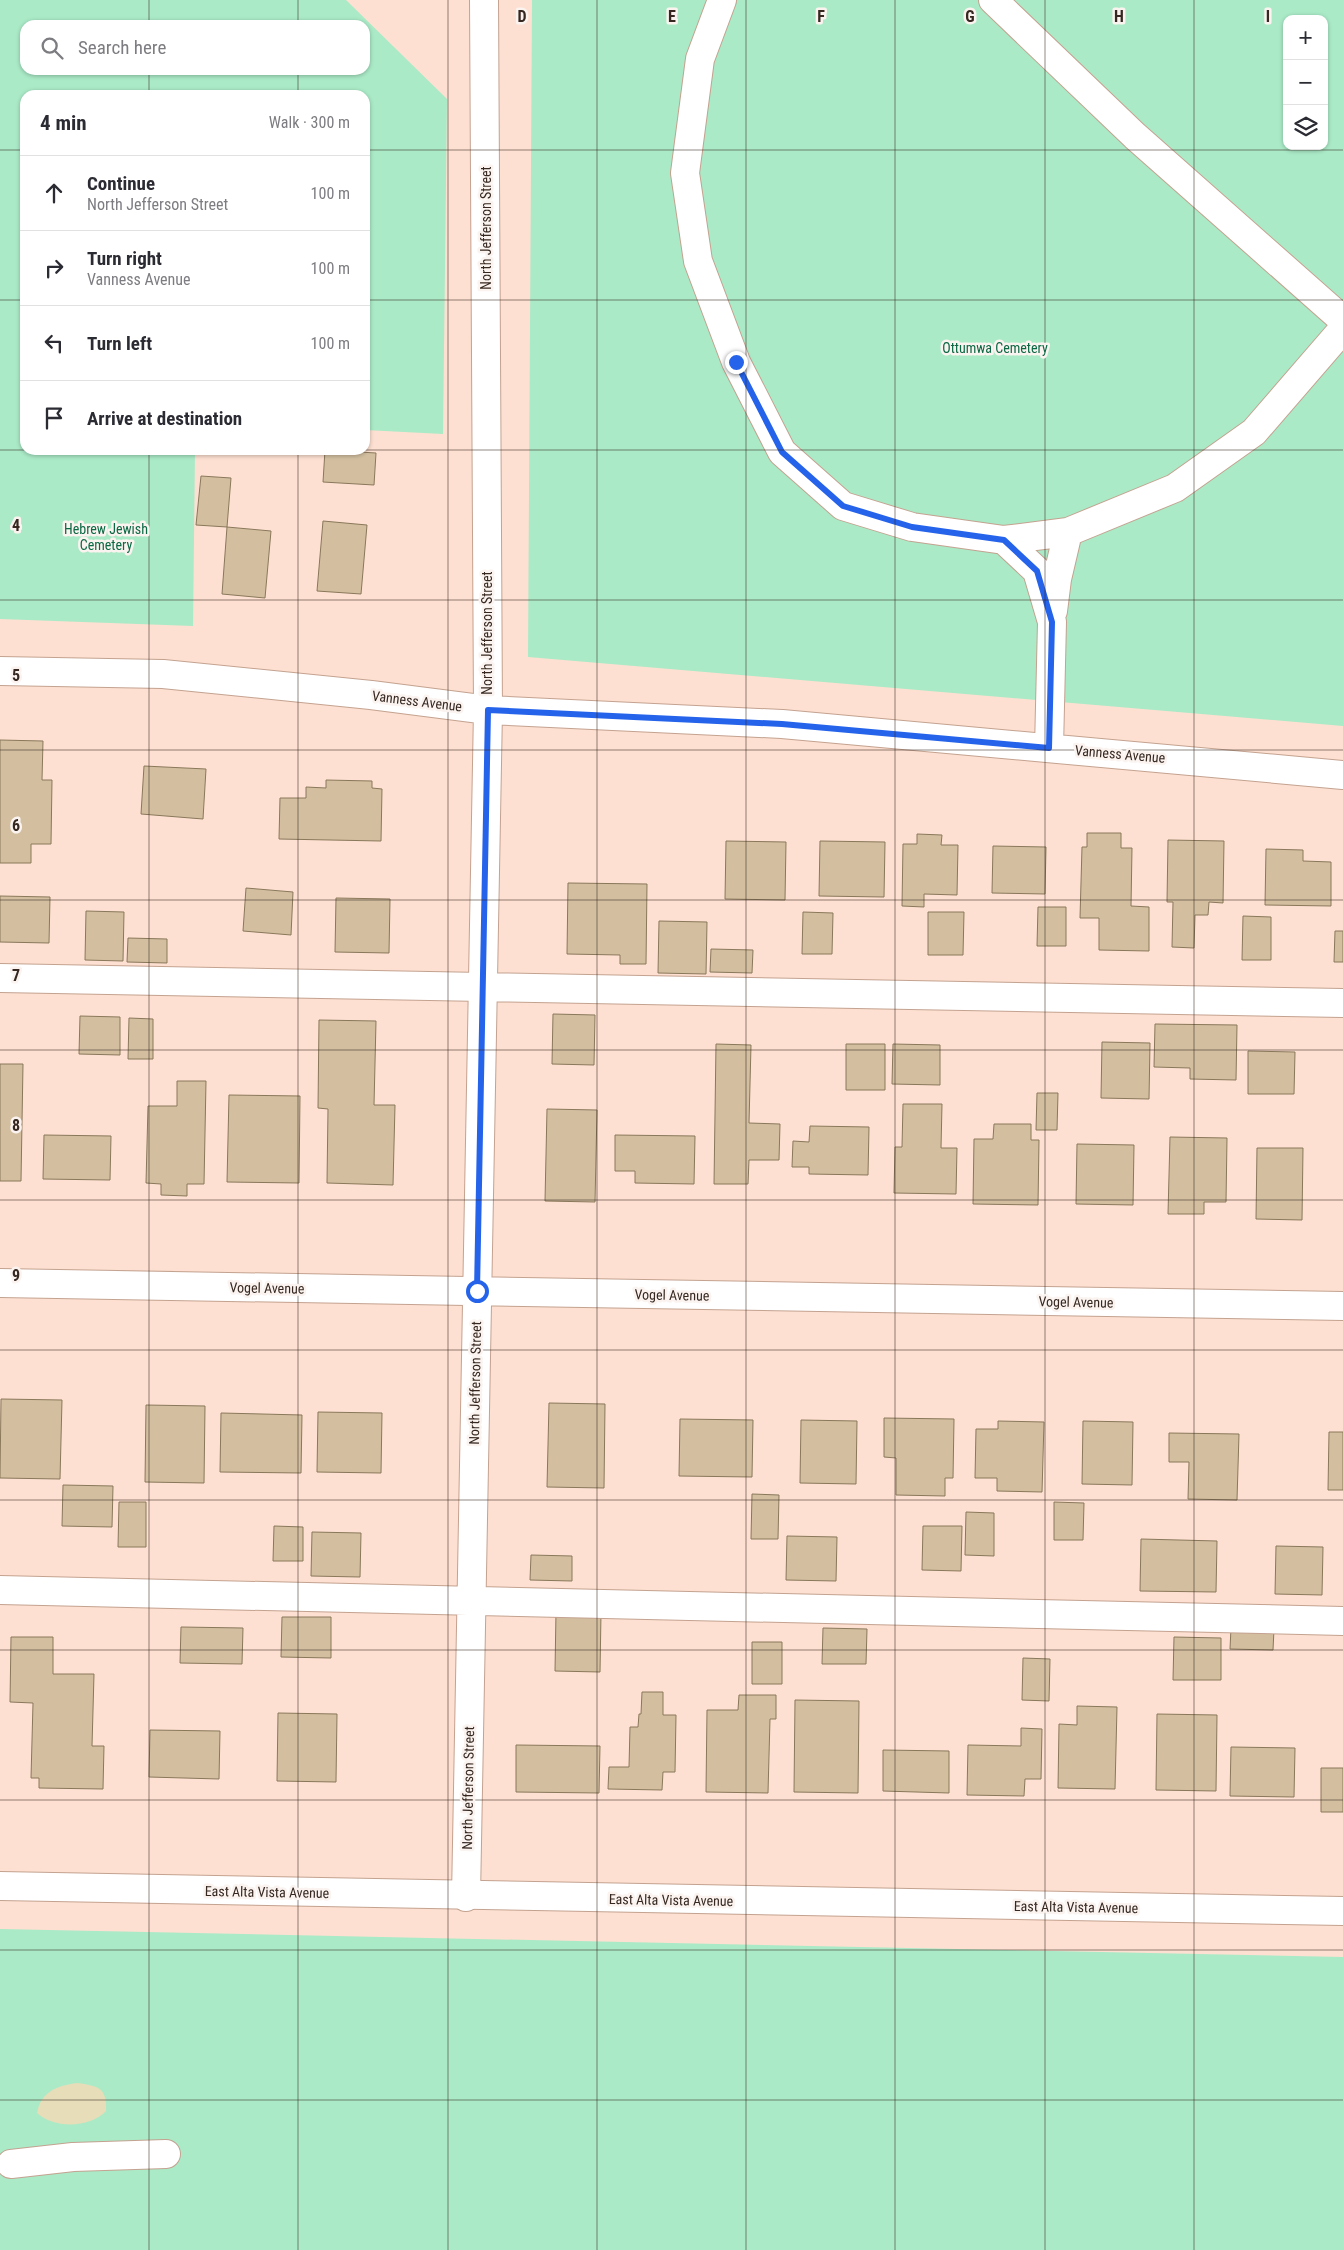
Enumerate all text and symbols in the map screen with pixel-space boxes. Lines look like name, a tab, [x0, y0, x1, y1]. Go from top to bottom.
text: D	[517, 7, 527, 26]
text: E	[668, 7, 676, 26]
text: F	[817, 7, 825, 26]
text: G	[965, 7, 975, 26]
text: H	[1114, 7, 1124, 26]
text: I	[1266, 7, 1270, 26]
map controls	[1283, 15, 1328, 150]
button: +	[1283, 15, 1328, 60]
search box	[20, 20, 370, 75]
icon: search	[38, 34, 66, 62]
text: Search here	[78, 36, 166, 59]
button: −	[1283, 60, 1328, 105]
button: layers	[1283, 105, 1328, 150]
text: 4 min	[40, 111, 87, 135]
text: Walk · 300 m	[269, 113, 350, 132]
street label: North Jefferson Street	[478, 166, 494, 290]
text: Continue	[87, 172, 155, 195]
icon: ahead	[40, 179, 68, 207]
text: 100 m	[311, 184, 350, 203]
text: North Jefferson Street	[87, 195, 228, 214]
text: Turn right	[87, 247, 162, 270]
icon: right	[40, 254, 68, 282]
text: 100 m	[311, 259, 350, 278]
text: Vanness Avenue	[87, 270, 191, 289]
icon: left	[40, 329, 68, 357]
text: Turn left	[87, 332, 152, 355]
text: 100 m	[311, 334, 350, 353]
park label: Ottumwa Cemetery	[942, 340, 1048, 356]
route end	[725, 351, 748, 374]
icon: arrive	[40, 404, 68, 432]
text: Arrive at destination	[87, 407, 242, 430]
text: 4	[12, 516, 20, 535]
park label: Hebrew Jewish Cemetery	[64, 521, 148, 553]
street label: North Jefferson Street	[479, 571, 495, 695]
text: 5	[12, 666, 20, 685]
street label: Vanness Avenue	[371, 688, 463, 715]
street label: Vanness Avenue	[1074, 742, 1166, 766]
text: 6	[12, 816, 20, 835]
text: 7	[12, 966, 20, 985]
text: 8	[12, 1116, 20, 1135]
text: 9	[12, 1266, 20, 1285]
street label: Vogel Avenue	[229, 1279, 305, 1297]
route start	[466, 1280, 489, 1303]
street label: Vogel Avenue	[634, 1286, 710, 1304]
street label: Vogel Avenue	[1038, 1293, 1114, 1311]
street label: North Jefferson Street	[466, 1321, 484, 1445]
street label: North Jefferson Street	[459, 1726, 477, 1850]
street label: East Alta Vista Avenue	[205, 1883, 330, 1901]
street label: East Alta Vista Avenue	[609, 1891, 734, 1909]
street label: East Alta Vista Avenue	[1014, 1898, 1139, 1916]

